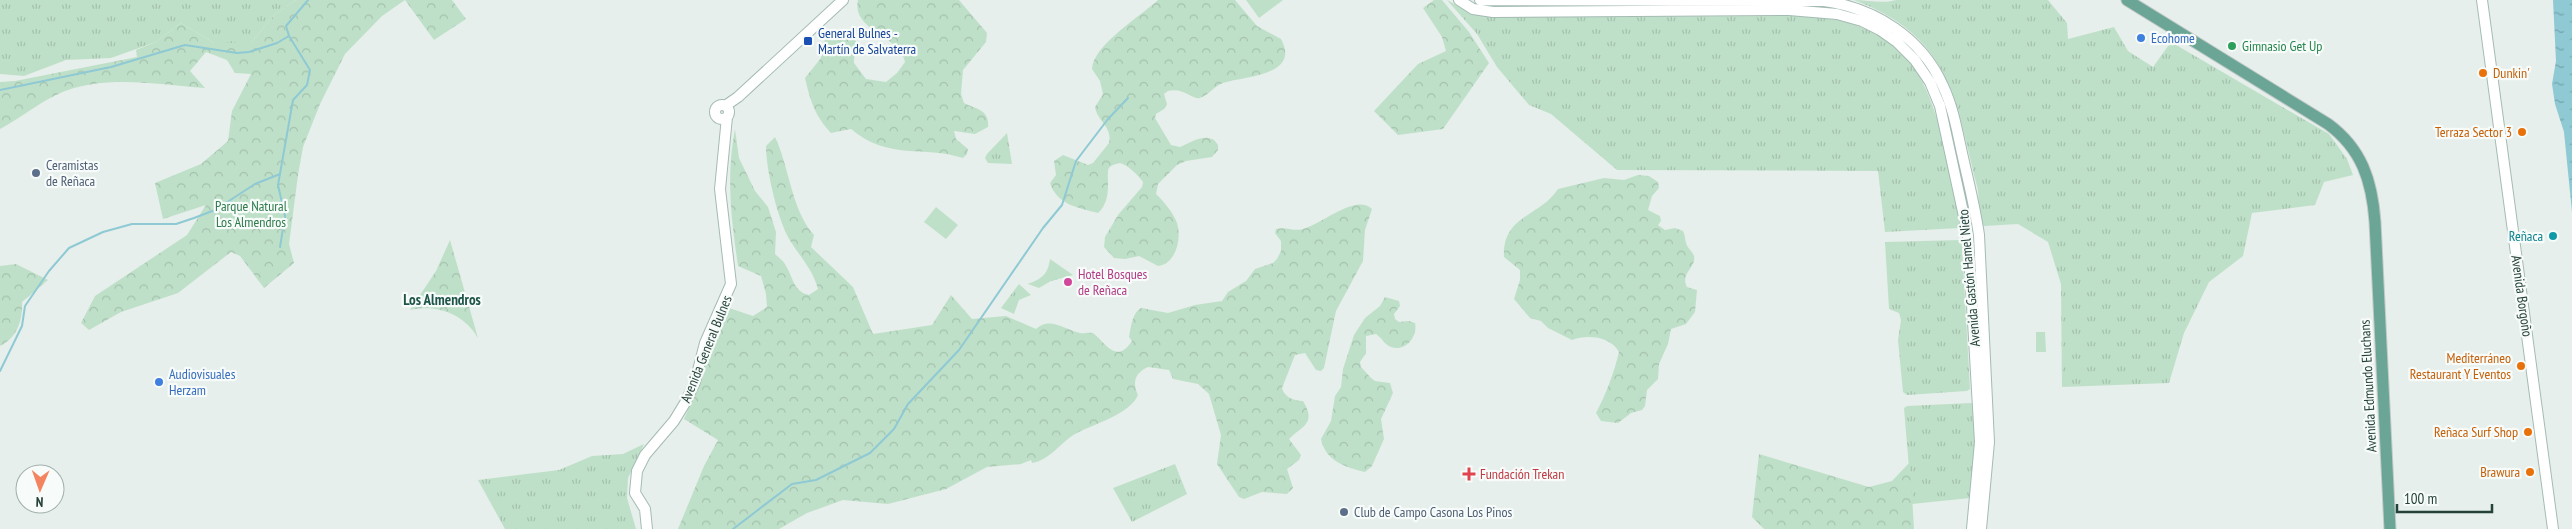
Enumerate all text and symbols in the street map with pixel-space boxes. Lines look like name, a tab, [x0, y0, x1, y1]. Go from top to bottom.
place label: General Bulnes - Martín de Salvaterra	[818, 24, 916, 58]
place label: Ecohome	[2151, 29, 2195, 47]
marker: Ecohome	[2135, 32, 2147, 44]
marker: General Bulnes - Martín de Salvaterra	[802, 35, 814, 47]
place label: Gimnasio Get Up	[2242, 37, 2322, 55]
marker: Gimnasio Get Up	[2226, 40, 2238, 52]
place label: Dunkin'	[2493, 64, 2530, 82]
marker: Dunkin'	[2477, 67, 2489, 79]
place label: Terraza Sector 3	[2435, 123, 2512, 141]
marker: Terraza Sector 3	[2516, 126, 2528, 138]
place label: Ceramistas de Reñaca	[46, 156, 99, 190]
marker: Ceramistas de Reñaca	[30, 167, 42, 179]
park label: Parque Natural Los Almendros	[215, 197, 288, 231]
street label: Avenida Gastón Hamel Nieto	[1954, 209, 1984, 347]
place label: Reñaca	[2509, 227, 2543, 245]
marker: Reñaca	[2547, 230, 2559, 242]
street label: Avenida Borgoño	[2507, 254, 2537, 338]
place label: Hotel Bosques de Reñaca	[1078, 265, 1148, 299]
marker: Hotel Bosques de Reñaca	[1062, 276, 1074, 288]
district label: Los Almendros	[403, 290, 481, 309]
street label: Avenida General Bulnes	[676, 293, 736, 405]
street label: Avenida Edmundo Eluchans	[2356, 319, 2380, 453]
place label: Mediterráneo Restaurant Y Eventos	[2410, 349, 2511, 383]
marker: Mediterráneo Restaurant Y Eventos	[2515, 360, 2527, 372]
place label: Audiovisuales Herzam	[169, 365, 236, 399]
marker: Audiovisuales Herzam	[153, 376, 165, 388]
place label: Reñaca Surf Shop	[2434, 423, 2518, 441]
marker: Reñaca Surf Shop	[2522, 426, 2534, 438]
place label: Brawura	[2480, 463, 2520, 481]
north arrow	[15, 464, 65, 514]
place label: Fundación Trekan	[1480, 465, 1564, 483]
marker: Brawura	[2524, 466, 2536, 478]
marker: Fundación Trekan	[1462, 467, 1476, 481]
scale bar	[2397, 482, 2492, 514]
text: 100 m	[2404, 489, 2437, 508]
text: N	[35, 493, 44, 511]
place label: Club de Campo Casona Los Pinos	[1354, 503, 1512, 521]
marker: Club de Campo Casona Los Pinos	[1338, 506, 1350, 518]

